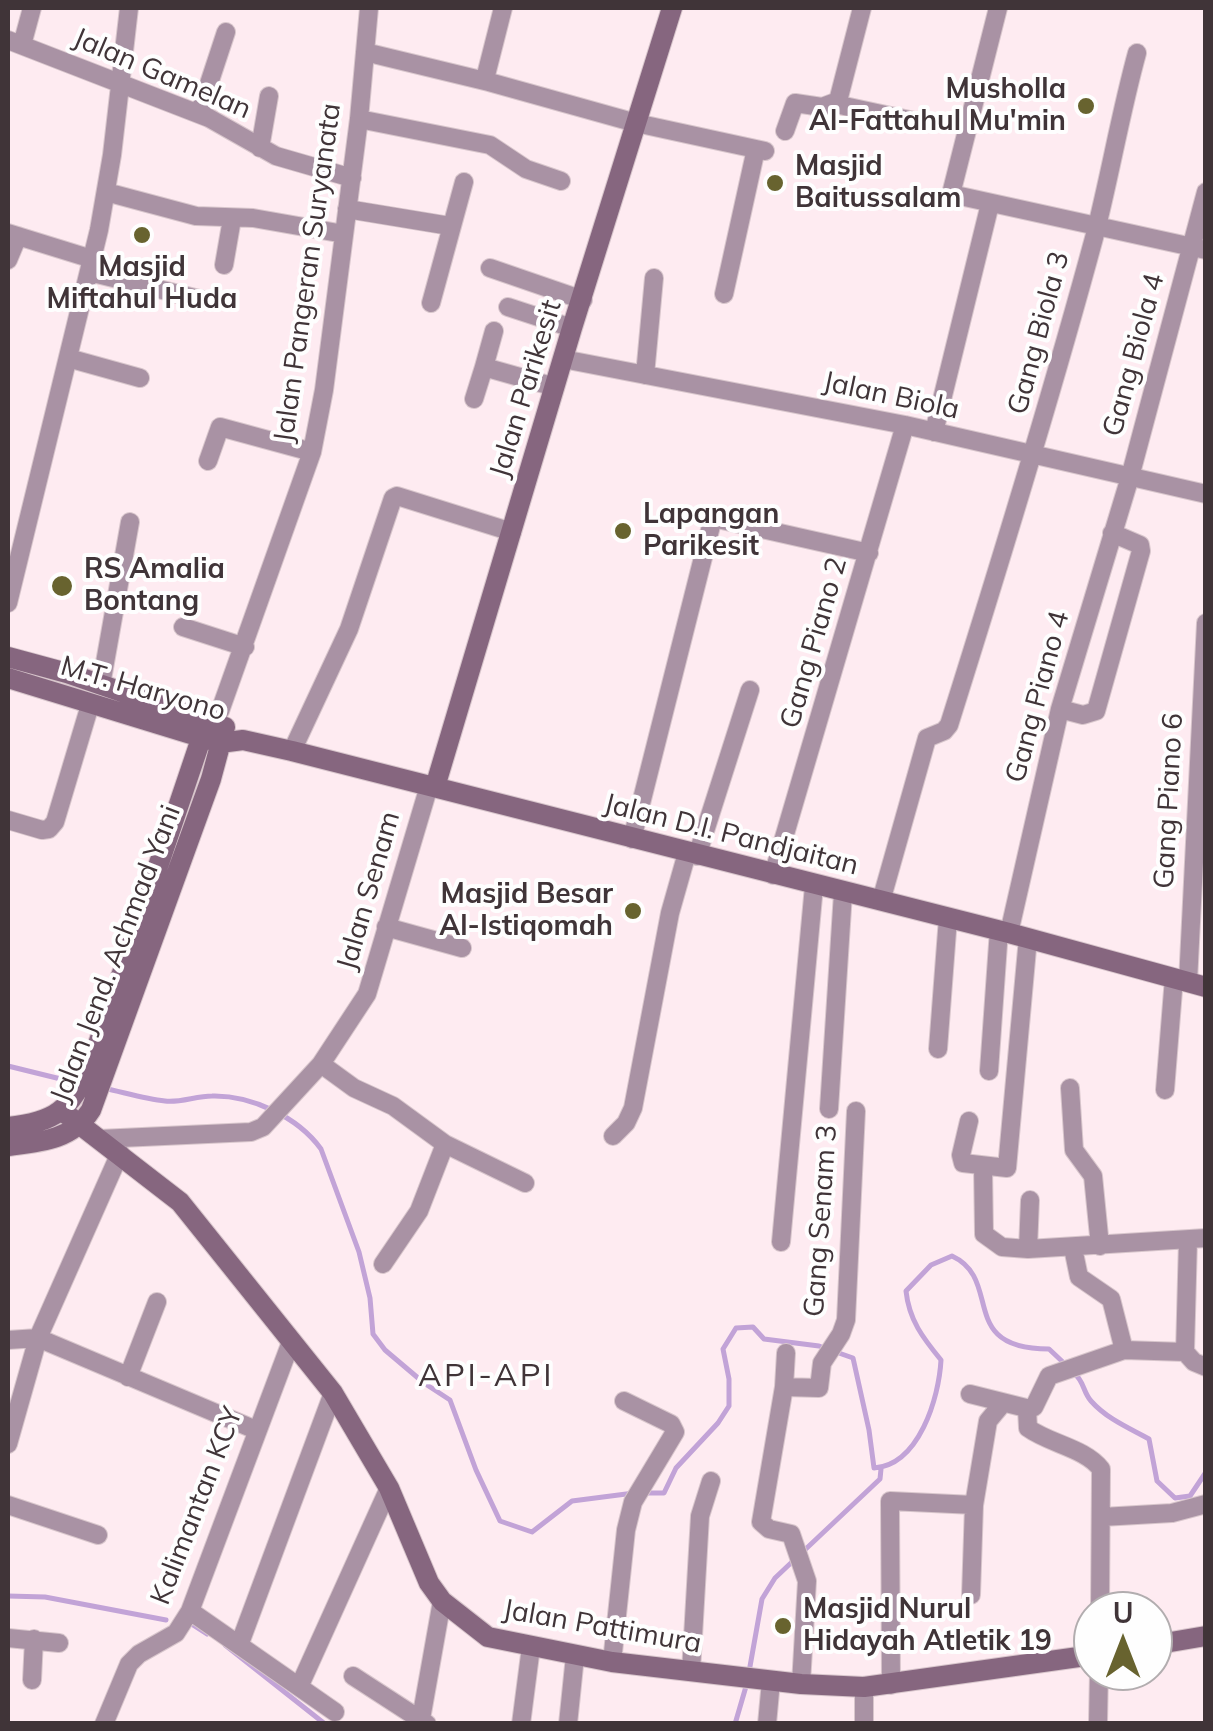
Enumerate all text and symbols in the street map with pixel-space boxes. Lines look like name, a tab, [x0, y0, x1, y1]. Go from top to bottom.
street label: Jalan Gamelan	[68, 21, 256, 127]
place label: Musholla Al-Fattahul Mu'min	[809, 73, 1066, 139]
marker: Musholla Al-Fattahul Mu'min	[1075, 95, 1097, 117]
street label: Jalan Pangeran Suryanata	[268, 101, 348, 445]
place label: Masjid Baitussalam	[795, 150, 962, 216]
marker: Masjid Baitussalam	[764, 172, 786, 194]
marker: Masjid Miftahul Huda	[131, 224, 153, 246]
street label: Gang Biola 3	[1001, 248, 1077, 418]
place label: Masjid Miftahul Huda	[47, 251, 237, 317]
street label: Gang Biola 4	[1096, 270, 1172, 440]
street label: Jalan Parikesit	[483, 296, 569, 482]
street label: Jalan Biola	[820, 365, 962, 427]
place label: Lapangan Parikesit	[643, 498, 779, 564]
marker: Lapangan Parikesit	[612, 520, 634, 542]
place label: RS Amalia Bontang	[84, 553, 225, 619]
street label: Gang Piano 2	[774, 554, 854, 732]
marker: RS Amalia Bontang	[49, 573, 75, 599]
street label: Gang Piano 4	[999, 608, 1077, 786]
street label: M.T. Haryono	[57, 649, 229, 729]
street label: Gang Piano 6	[1148, 712, 1190, 890]
street label: Jalan D.I. Pandjaitan	[600, 787, 862, 883]
street label: Jalan Jend. Achmad Yani	[44, 801, 188, 1107]
street label: Jalan Senam	[330, 808, 408, 974]
place label: Masjid Besar Al-Istiqomah	[439, 878, 613, 944]
marker: Masjid Besar Al-Istiqomah	[622, 900, 644, 922]
street label: Gang Senam 3	[798, 1124, 844, 1318]
district label: API-API	[418, 1357, 554, 1395]
street label: Kalimantan KCY	[144, 1403, 250, 1609]
north arrow	[1073, 1591, 1173, 1691]
street label: Jalan Pattimura	[500, 1593, 704, 1661]
place label: Masjid Nurul Hidayah Atletik 19	[803, 1593, 1052, 1659]
text: U	[1113, 1595, 1133, 1630]
marker: Masjid Nurul Hidayah Atletik 19	[772, 1615, 794, 1637]

